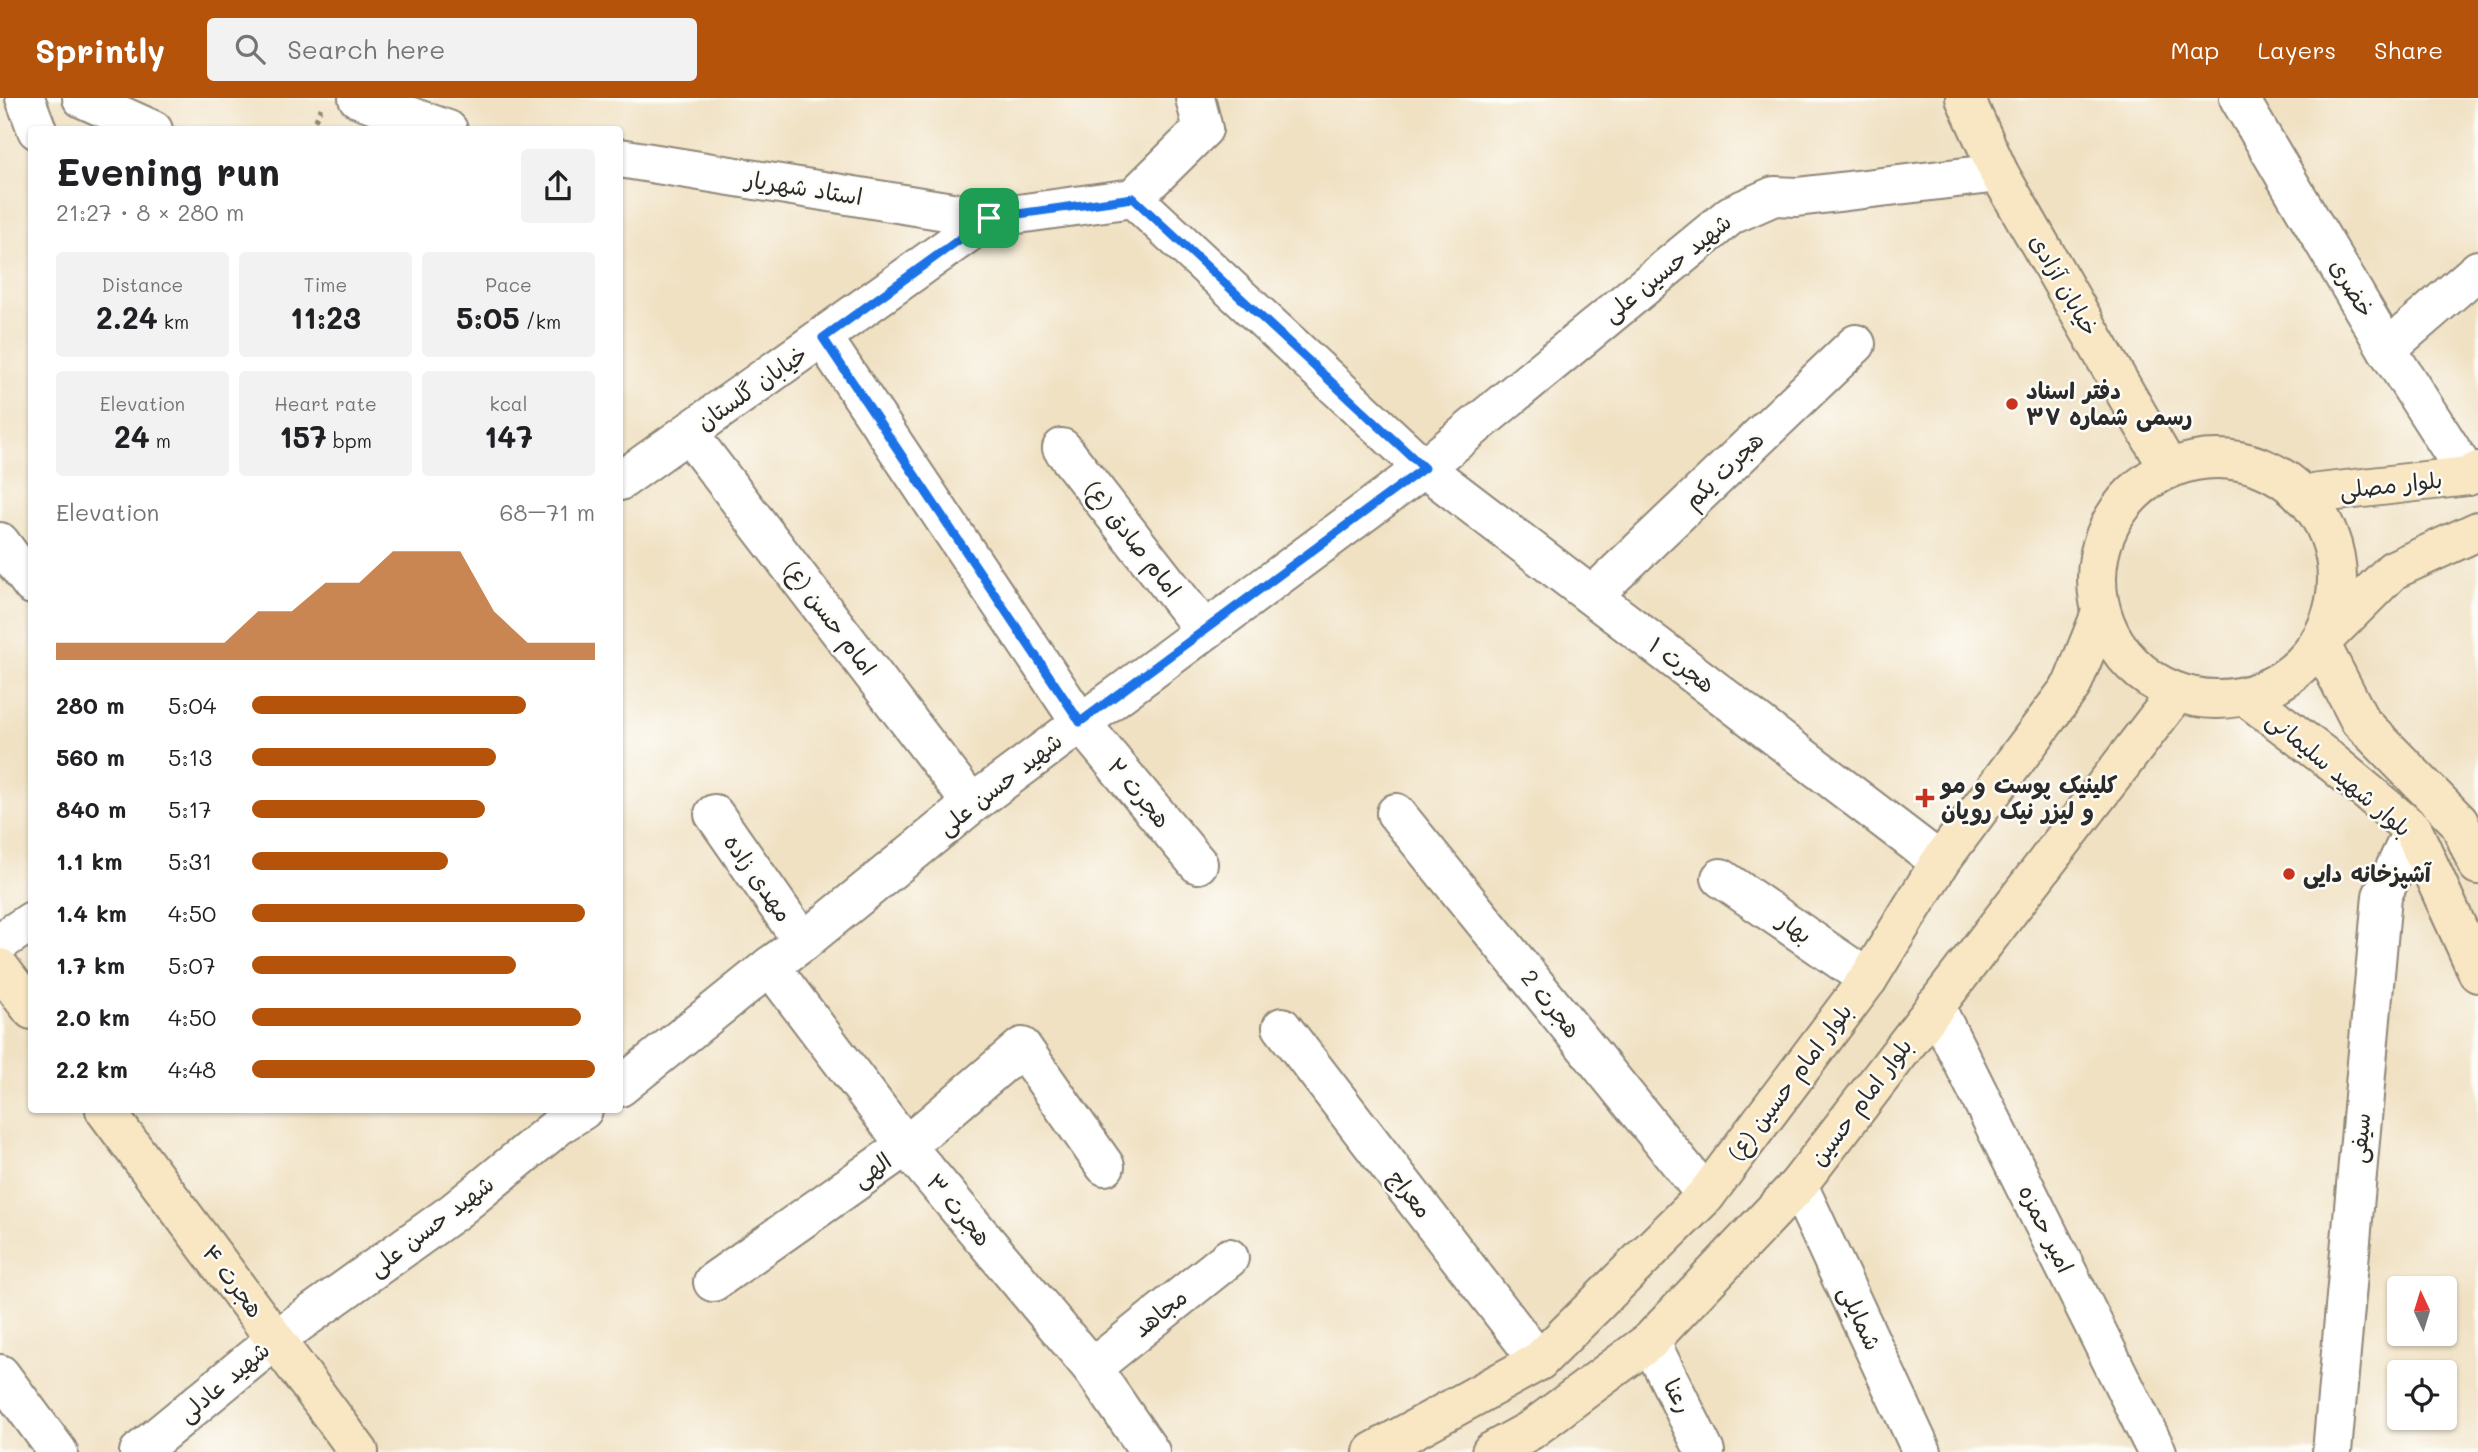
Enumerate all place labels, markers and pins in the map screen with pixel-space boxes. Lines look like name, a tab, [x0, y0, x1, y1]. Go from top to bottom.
pin	[959, 188, 1019, 248]
place label: دفتر اسناد رسمی شماره ۳۷	[2026, 375, 2192, 432]
marker: دفتر اسناد رسمی شماره ۳۷	[2004, 396, 2020, 412]
place label: کلینیک پوست و مو و لیزر نیک رویان	[1939, 769, 2118, 826]
marker: کلینیک پوست و مو و لیزر نیک رویان	[1915, 788, 1935, 808]
place label: آشپزخانه دایی	[2303, 858, 2433, 889]
marker: آشپزخانه دایی	[2281, 866, 2297, 882]

